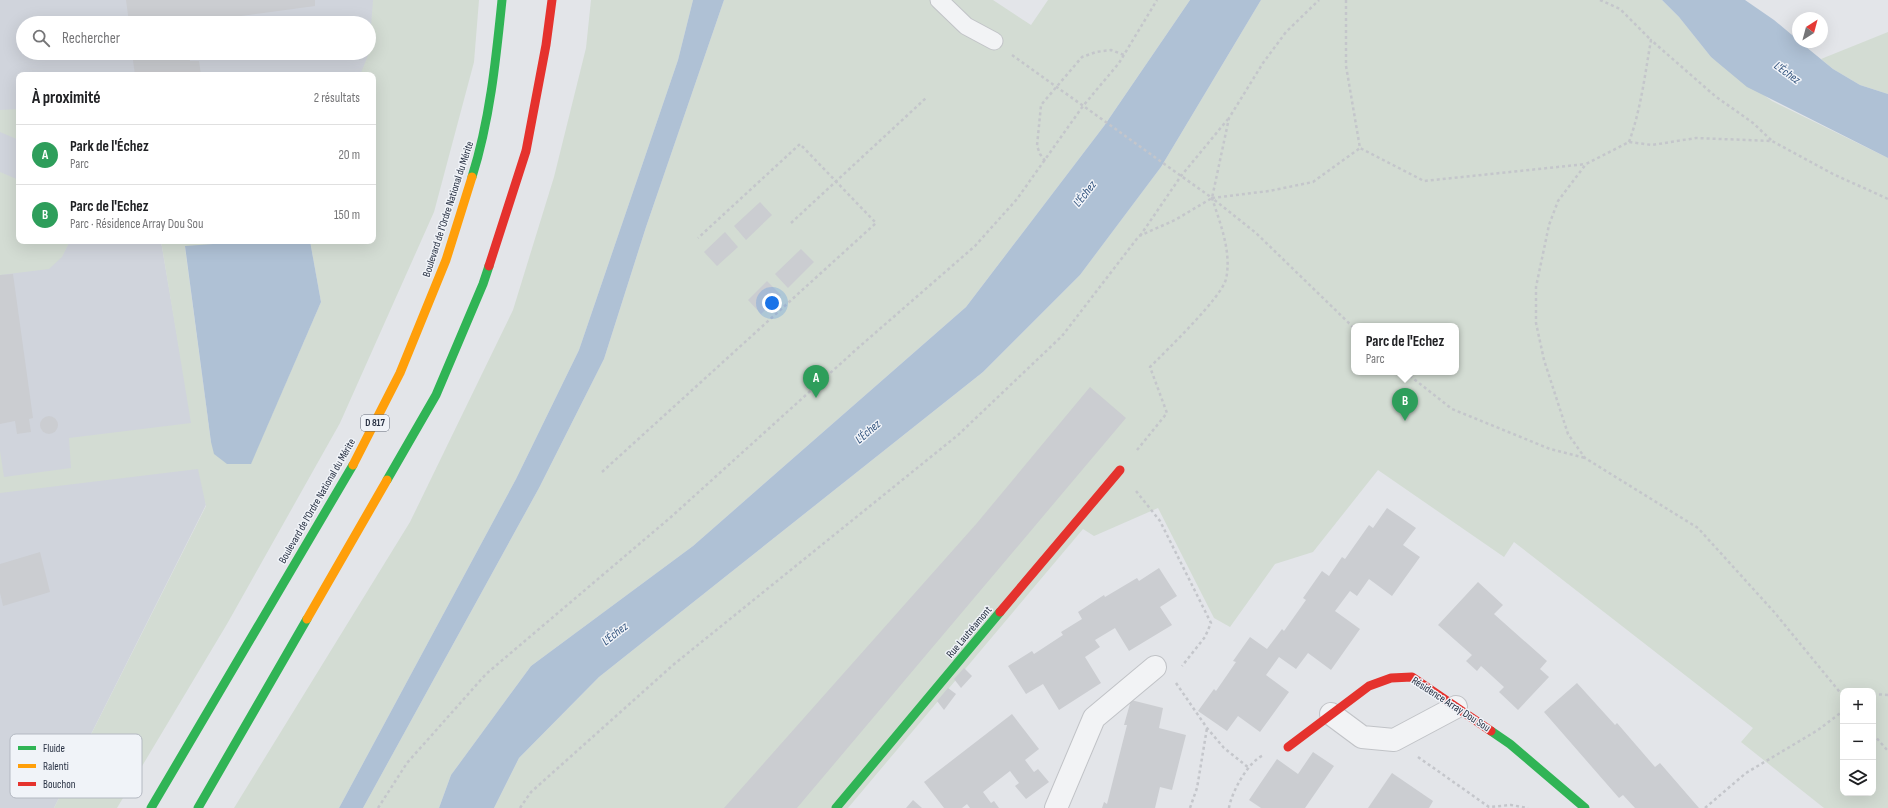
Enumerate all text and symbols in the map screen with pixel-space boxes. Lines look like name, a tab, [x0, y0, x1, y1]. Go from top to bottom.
north arrow	[1792, 12, 1828, 48]
search box	[16, 16, 376, 60]
icon: search	[30, 27, 52, 49]
text: Rechercher	[62, 29, 120, 48]
water label: L'Échez	[1771, 58, 1804, 88]
text: À proximité	[32, 88, 100, 108]
text: 2 résultats	[314, 90, 360, 106]
text: Park de l'Échez	[70, 137, 149, 156]
street label: Boulevard de l'Ordre National du Mérite	[420, 139, 476, 279]
text: A	[42, 147, 48, 163]
text: 20 m	[338, 147, 360, 163]
text: Parc	[70, 156, 89, 172]
water label: L'Échez	[1070, 177, 1100, 210]
text: Parc de l'Echez	[70, 197, 149, 216]
text: B	[42, 207, 48, 223]
text: 150 m	[334, 207, 360, 223]
text: Parc · Résidence Array Dou Sou	[70, 216, 203, 232]
your location	[762, 293, 782, 313]
popup	[1351, 323, 1459, 375]
text: Parc de l'Echez	[1366, 332, 1444, 351]
text: Parc	[1366, 351, 1385, 367]
pin: A	[803, 365, 829, 398]
pin: B	[1392, 388, 1418, 421]
road number: D 817	[361, 415, 389, 431]
water label: L'Échez	[852, 416, 884, 447]
street label: Boulevard de l'Ordre National du Mérite	[276, 436, 358, 566]
street label: Rue Lautréamont	[944, 603, 995, 661]
water label: L'Échez	[599, 619, 632, 649]
street label: Résidence Array Dou Sou	[1409, 674, 1493, 734]
map controls	[1840, 688, 1876, 796]
button: +	[1840, 688, 1876, 724]
button: −	[1840, 724, 1876, 760]
legend	[10, 734, 142, 798]
text: Fluide	[43, 742, 65, 755]
text: Ralenti	[43, 760, 69, 773]
button: layers	[1840, 760, 1876, 796]
text: Bouchon	[43, 778, 76, 791]

